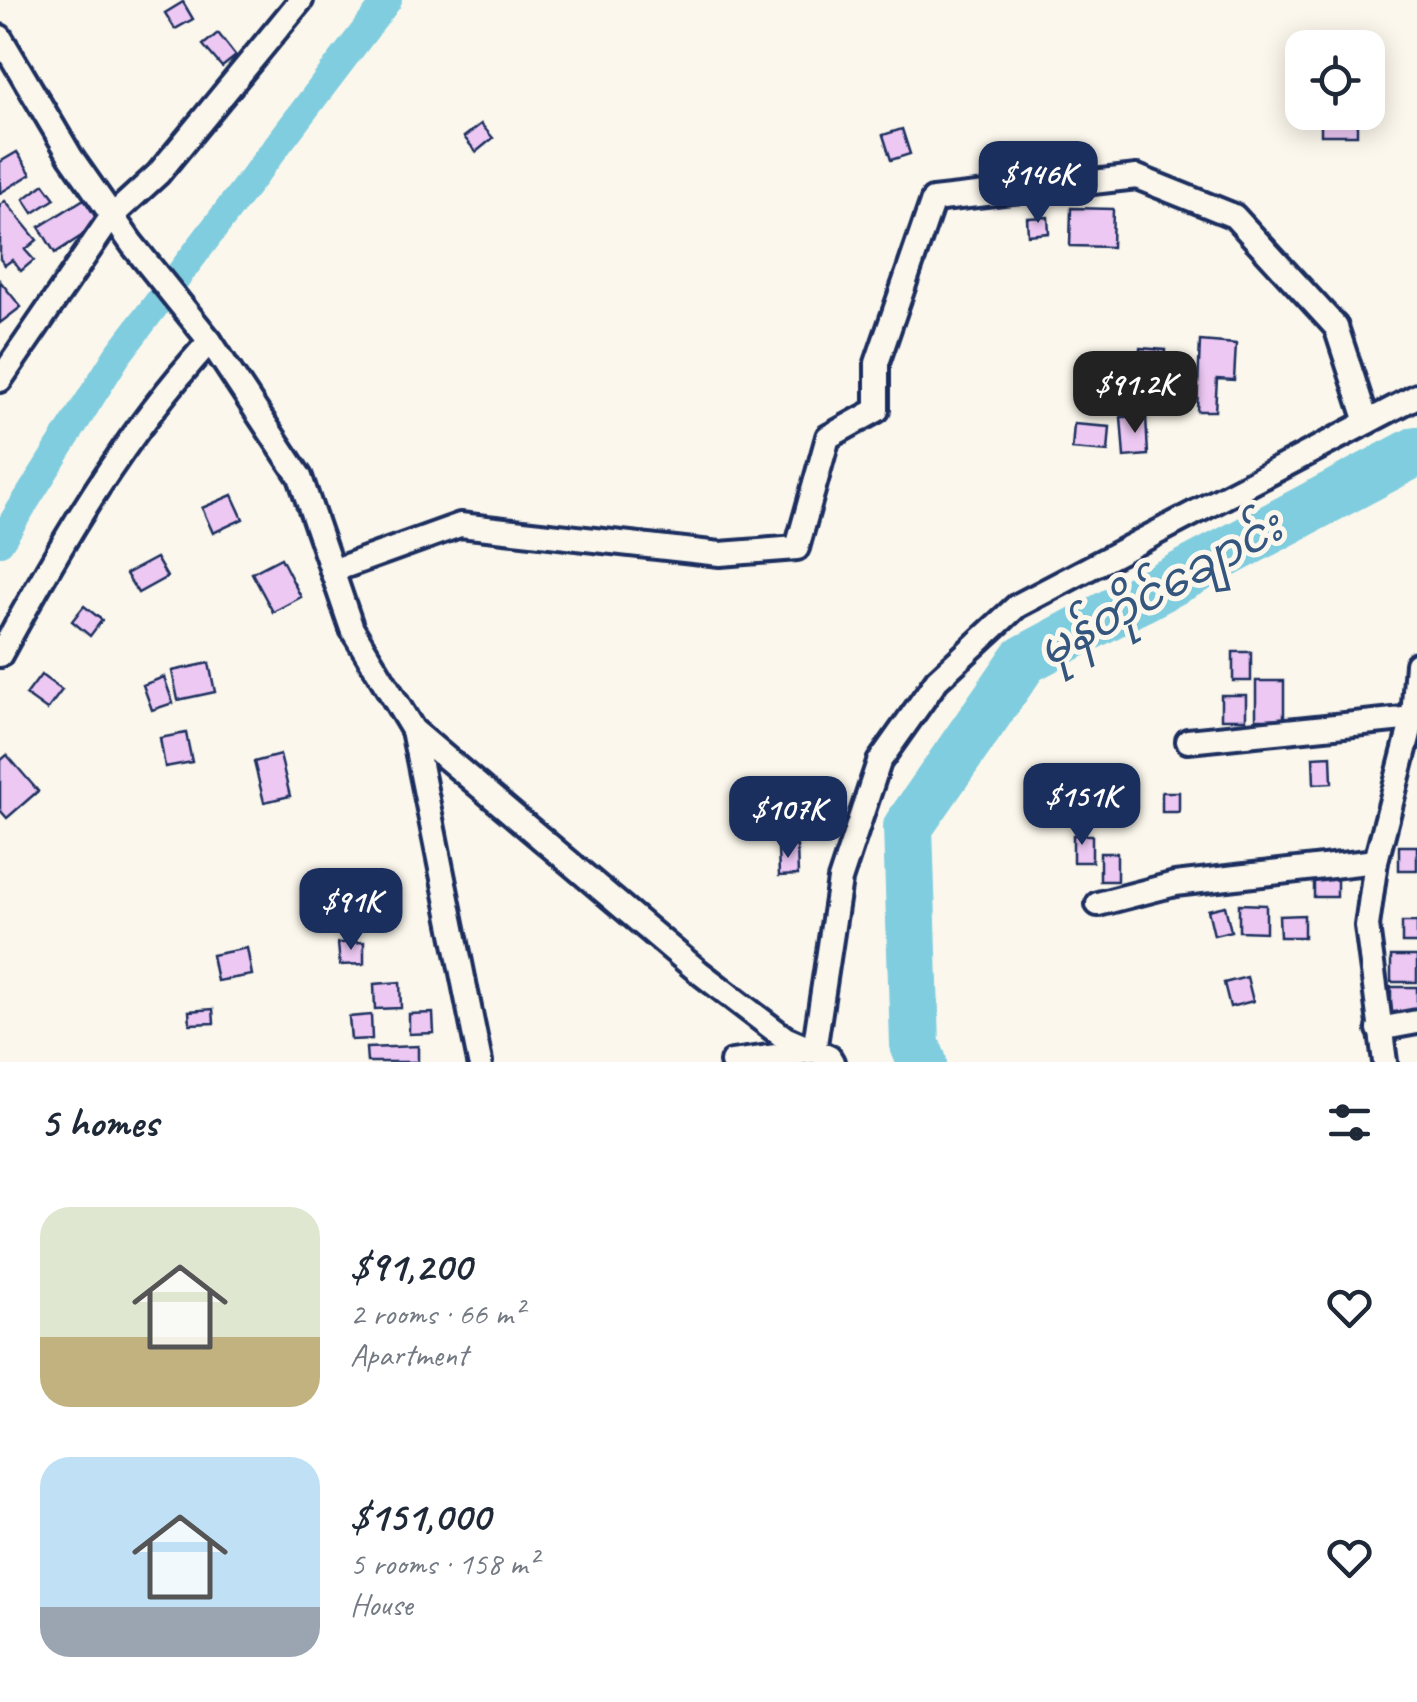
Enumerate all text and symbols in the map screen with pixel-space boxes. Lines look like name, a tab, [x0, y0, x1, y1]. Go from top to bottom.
map controls	[1285, 30, 1385, 130]
button: locate	[1285, 30, 1385, 130]
pin: $146K	[968, 141, 1108, 226]
text: $146K	[1001, 153, 1075, 194]
pin: $91.2K	[1054, 351, 1216, 436]
text: $91.2K	[1095, 363, 1175, 404]
water label: မုန်တိုင်ချောင်း	[1026, 495, 1298, 687]
pin: $151K	[1012, 763, 1152, 848]
text: $151K	[1045, 775, 1119, 816]
pin: $107K	[718, 776, 858, 861]
text: $107K	[751, 788, 825, 829]
pin: $91K	[292, 868, 410, 953]
text: $91K	[321, 880, 381, 921]
icon: filters	[1322, 1095, 1377, 1150]
text: 5 homes	[40, 1096, 158, 1149]
text: $91,200	[350, 1240, 471, 1293]
icon: home	[120, 1247, 240, 1367]
icon: heart	[1322, 1280, 1377, 1335]
text: 2 rooms · 66 m²	[350, 1293, 523, 1334]
text: Apartment	[350, 1334, 468, 1375]
text: $151,000	[350, 1490, 490, 1543]
icon: home	[120, 1497, 240, 1617]
icon: heart	[1322, 1530, 1377, 1585]
text: 5 rooms · 158 m²	[350, 1543, 537, 1584]
text: House	[350, 1584, 412, 1625]

